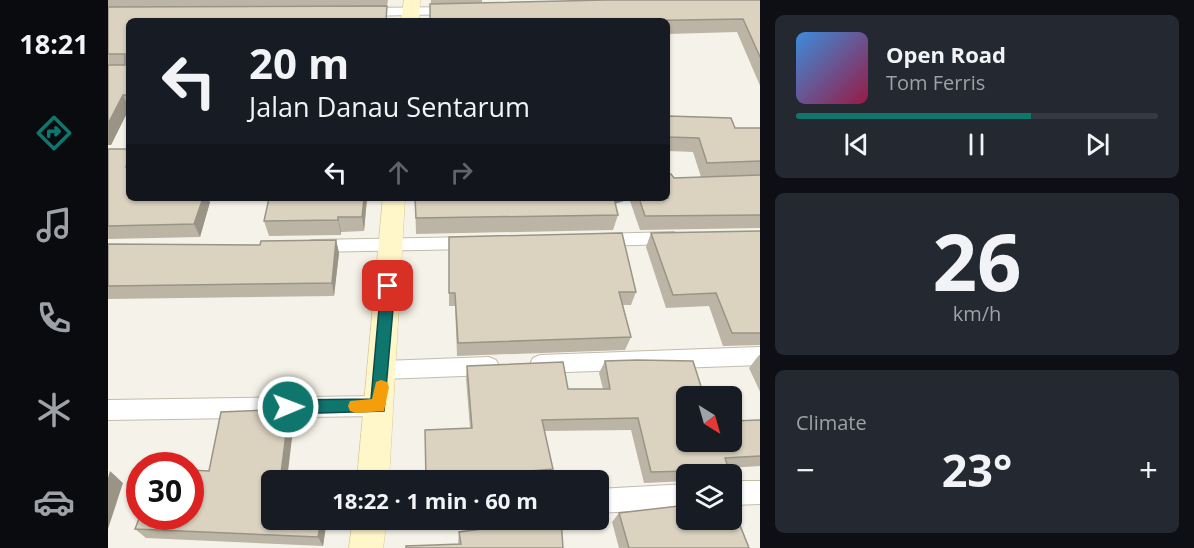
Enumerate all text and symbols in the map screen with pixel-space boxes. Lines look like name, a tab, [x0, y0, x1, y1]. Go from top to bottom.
text: 18:21	[19, 25, 89, 62]
text: 20 m	[249, 34, 349, 91]
text: Open Road	[886, 39, 1006, 69]
icon: left	[150, 42, 228, 120]
text: Tom Ferris	[886, 69, 985, 96]
text: Jalan Danau Sentarum	[249, 88, 530, 125]
icon: directions	[33, 112, 75, 154]
icon: previous	[840, 128, 873, 161]
icon: pause	[960, 128, 993, 161]
icon: next	[1081, 128, 1114, 161]
icon: left	[319, 156, 352, 189]
icon: ahead	[382, 156, 415, 189]
icon: right	[445, 156, 478, 189]
icon: music	[33, 204, 75, 246]
text: 26	[932, 208, 1022, 314]
pin	[362, 260, 413, 311]
icon: arrive	[371, 269, 404, 302]
icon: phone	[33, 297, 75, 339]
text: km/h	[953, 300, 1001, 327]
position arrow	[256, 375, 320, 439]
north arrow	[676, 386, 742, 452]
map controls	[676, 386, 742, 530]
icon: climate	[33, 389, 75, 431]
text: Climate	[796, 409, 867, 436]
text: 23°	[942, 439, 1012, 500]
text: −	[796, 447, 815, 492]
text: +	[1139, 447, 1158, 492]
speed limit sign: 30	[126, 452, 204, 530]
button: layers	[676, 464, 742, 530]
icon: car	[33, 481, 75, 523]
text: 18:22 · 1 min · 60 m	[332, 485, 538, 515]

